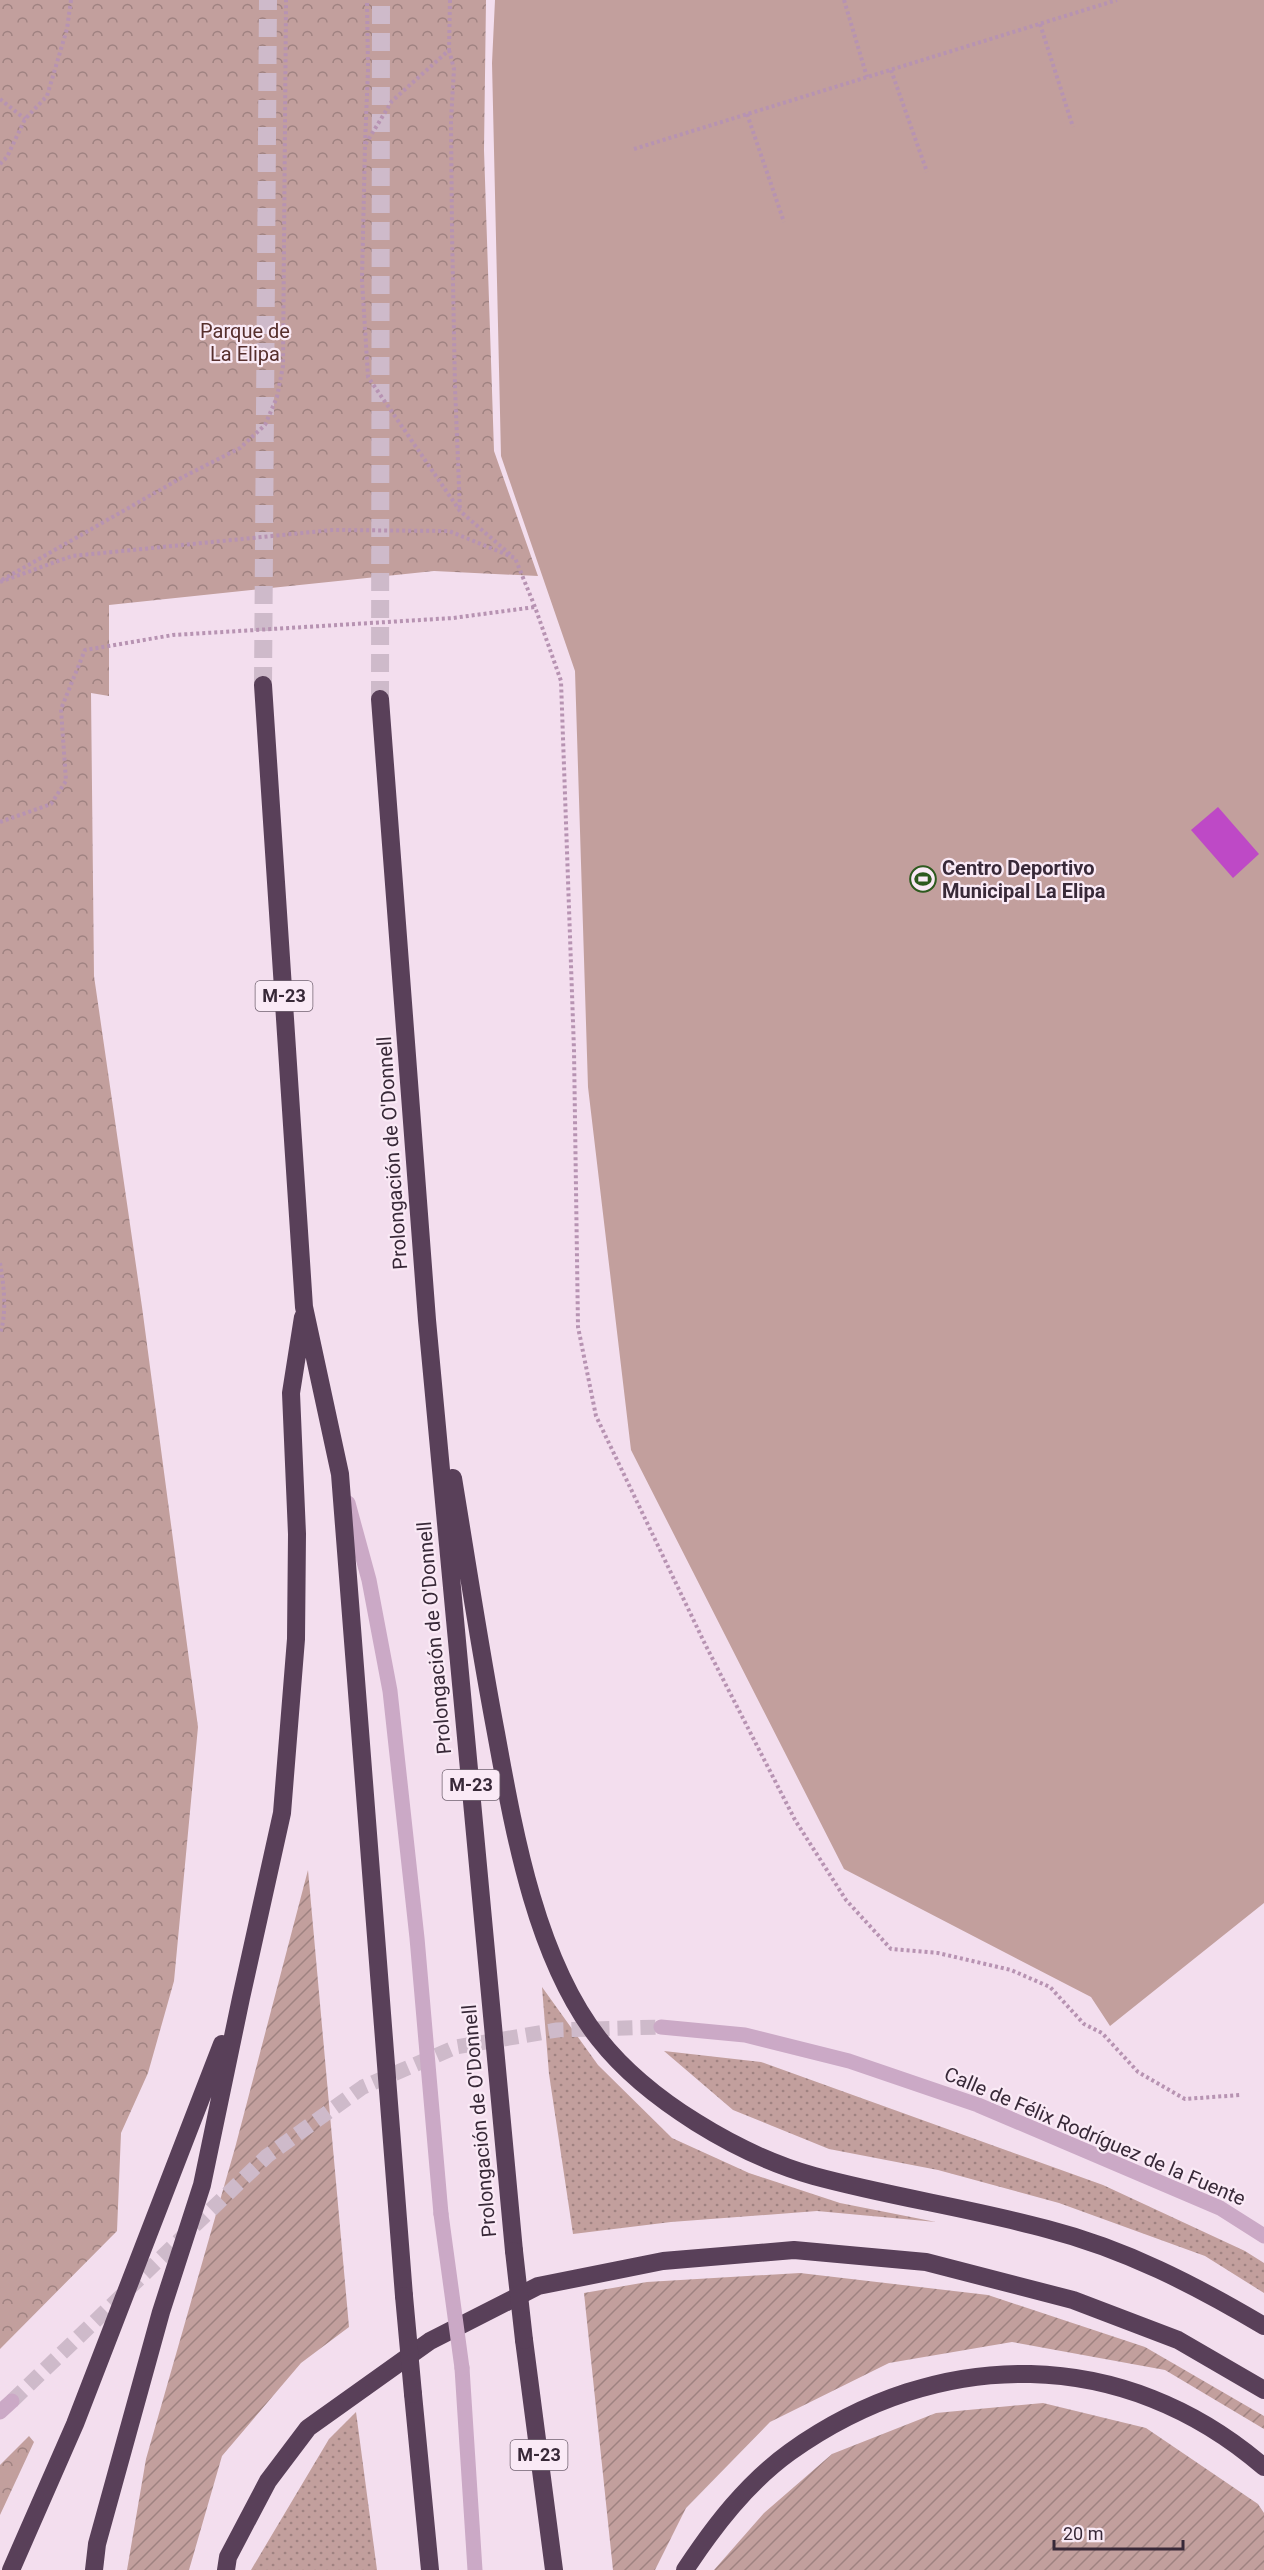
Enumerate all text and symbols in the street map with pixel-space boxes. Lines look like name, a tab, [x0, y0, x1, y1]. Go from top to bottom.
park label: Parque de La Elipa	[200, 319, 290, 366]
place label: Centro Deportivo Municipal La Elipa	[942, 856, 1106, 903]
sports icon: Centro Deportivo Municipal La Elipa	[908, 864, 938, 894]
road number: M-23	[256, 981, 312, 1011]
street label: Prolongación de O'Donnell	[372, 1036, 412, 1270]
street label: Prolongación de O'Donnell	[412, 1520, 456, 1756]
road number: M-23	[442, 1770, 500, 1800]
street label: Prolongación de O'Donnell	[457, 2003, 501, 2239]
street label: Calle de Félix Rodríguez de la Fuente	[941, 2061, 1249, 2211]
road number: M-23	[510, 2440, 568, 2470]
scale bar	[1054, 2513, 1183, 2551]
text: 20 m	[1063, 2523, 1103, 2544]

